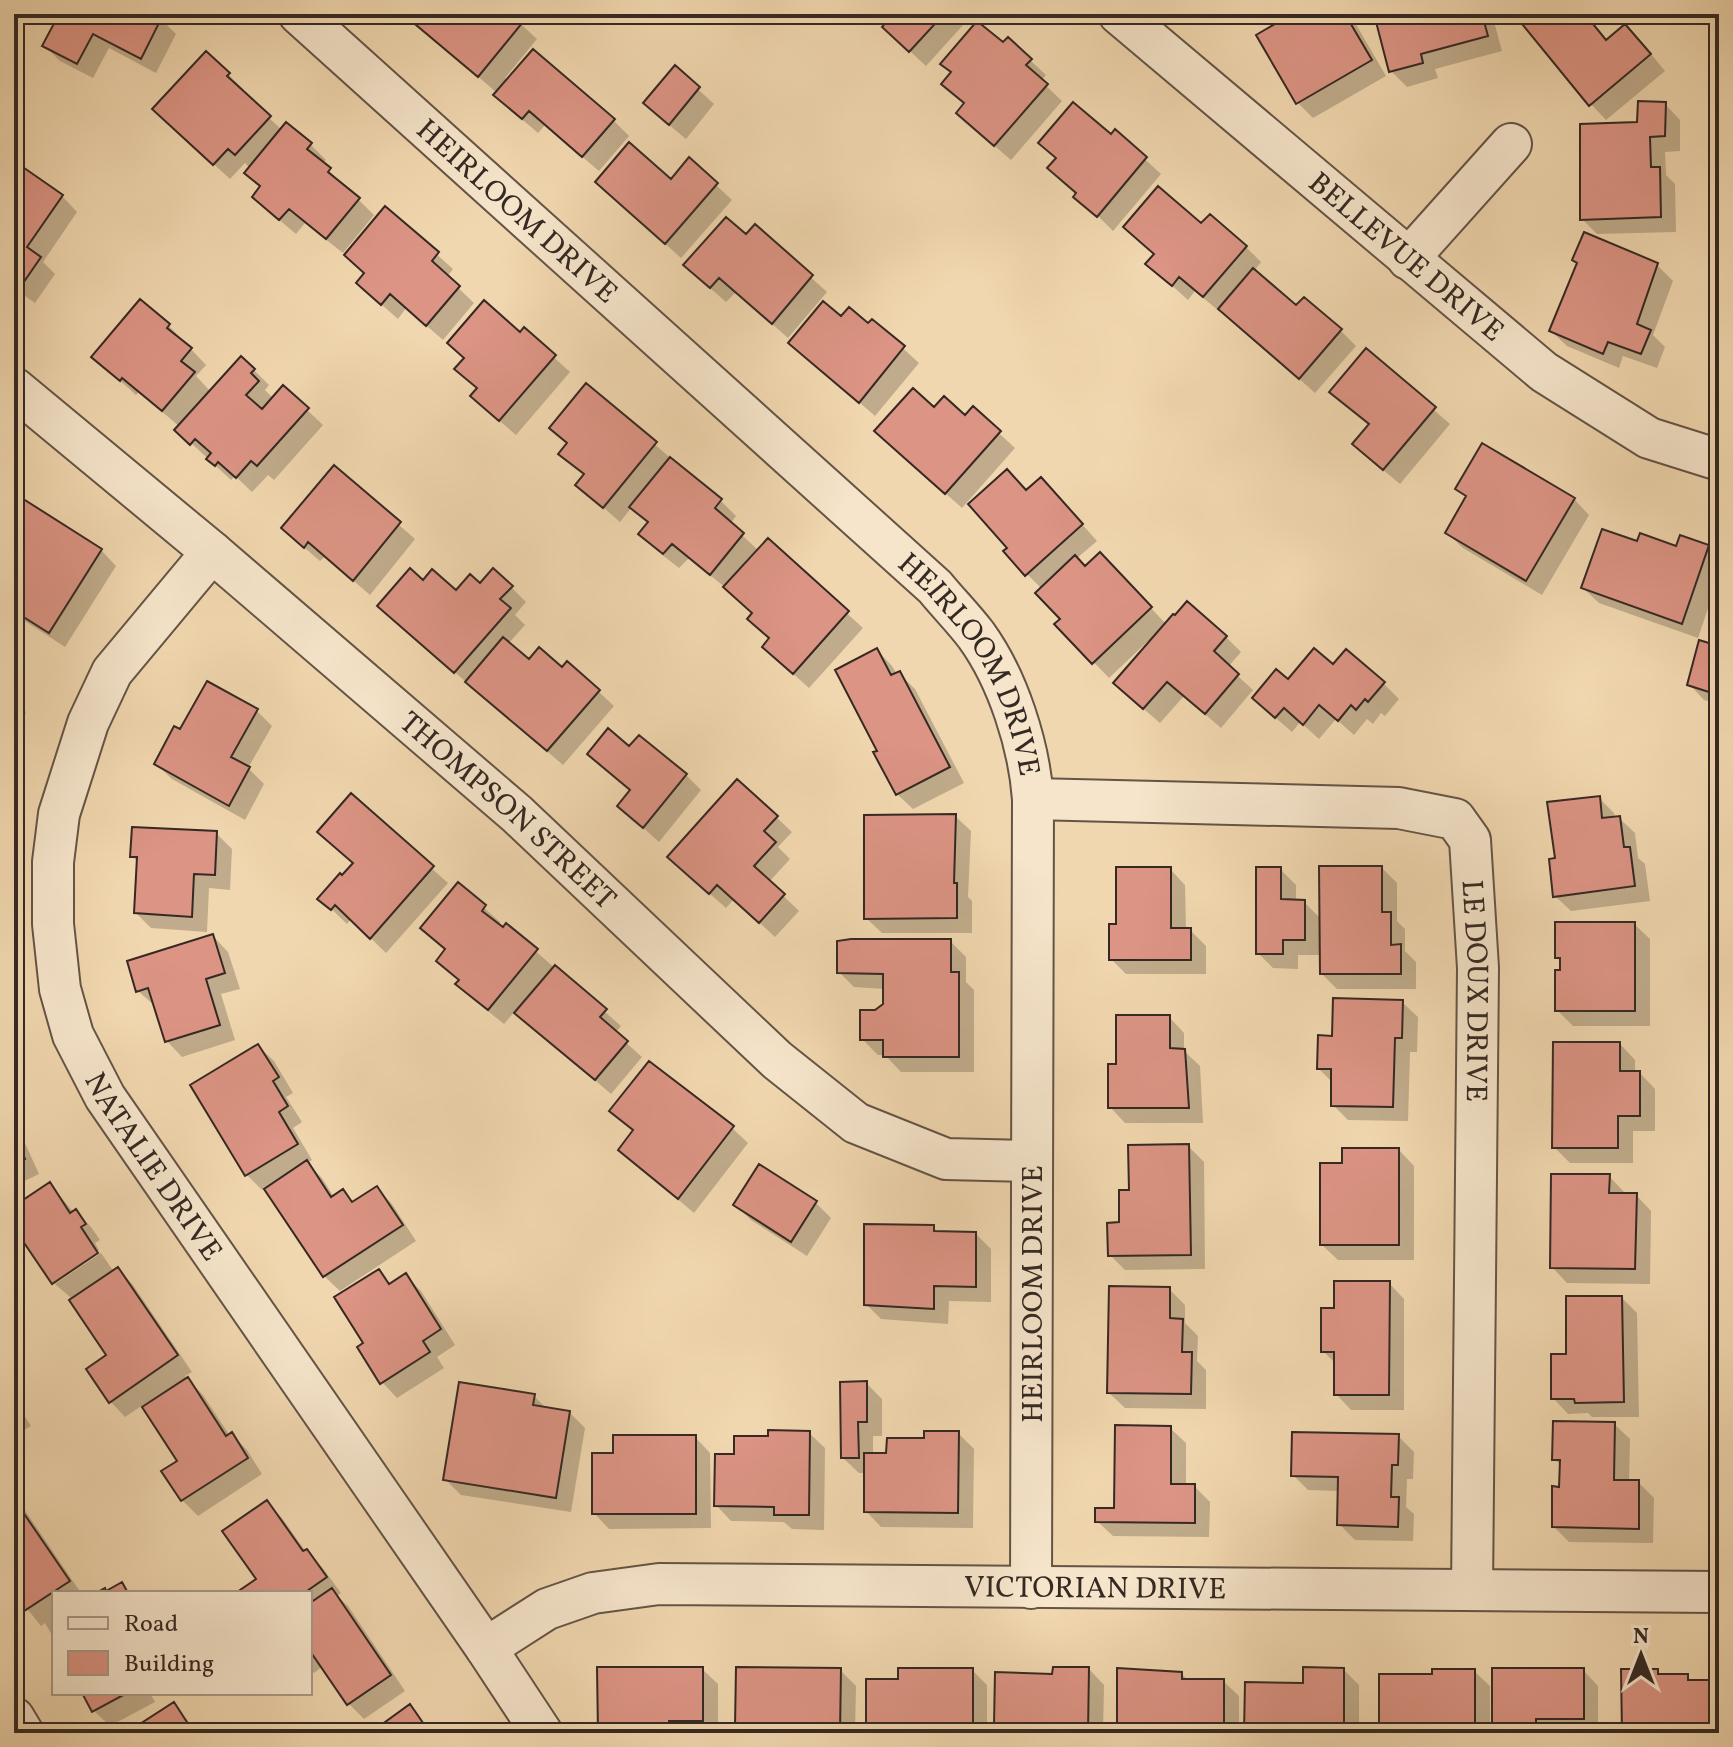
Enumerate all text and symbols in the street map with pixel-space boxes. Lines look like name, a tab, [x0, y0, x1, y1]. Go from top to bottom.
street label: HEIRLOOM DRIVE	[406, 110, 626, 314]
street label: BELLEVUE DRIVE	[1298, 163, 1512, 353]
street label: HEIRLOOM DRIVE	[888, 544, 1049, 780]
street label: THOMPSON STREET	[389, 703, 625, 920]
street label: LE DOUX DRIVE	[1450, 878, 1497, 1102]
street label: NATALIE DRIVE	[73, 1066, 231, 1270]
street label: HEIRLOOM DRIVE	[1013, 1165, 1055, 1423]
street label: VICTORIAN DRIVE	[964, 1567, 1227, 1611]
legend	[52, 1591, 312, 1695]
text: Road	[124, 1608, 178, 1642]
north arrow	[1601, 1615, 1681, 1695]
text: N	[1633, 1622, 1649, 1653]
text: Building	[124, 1648, 214, 1682]

